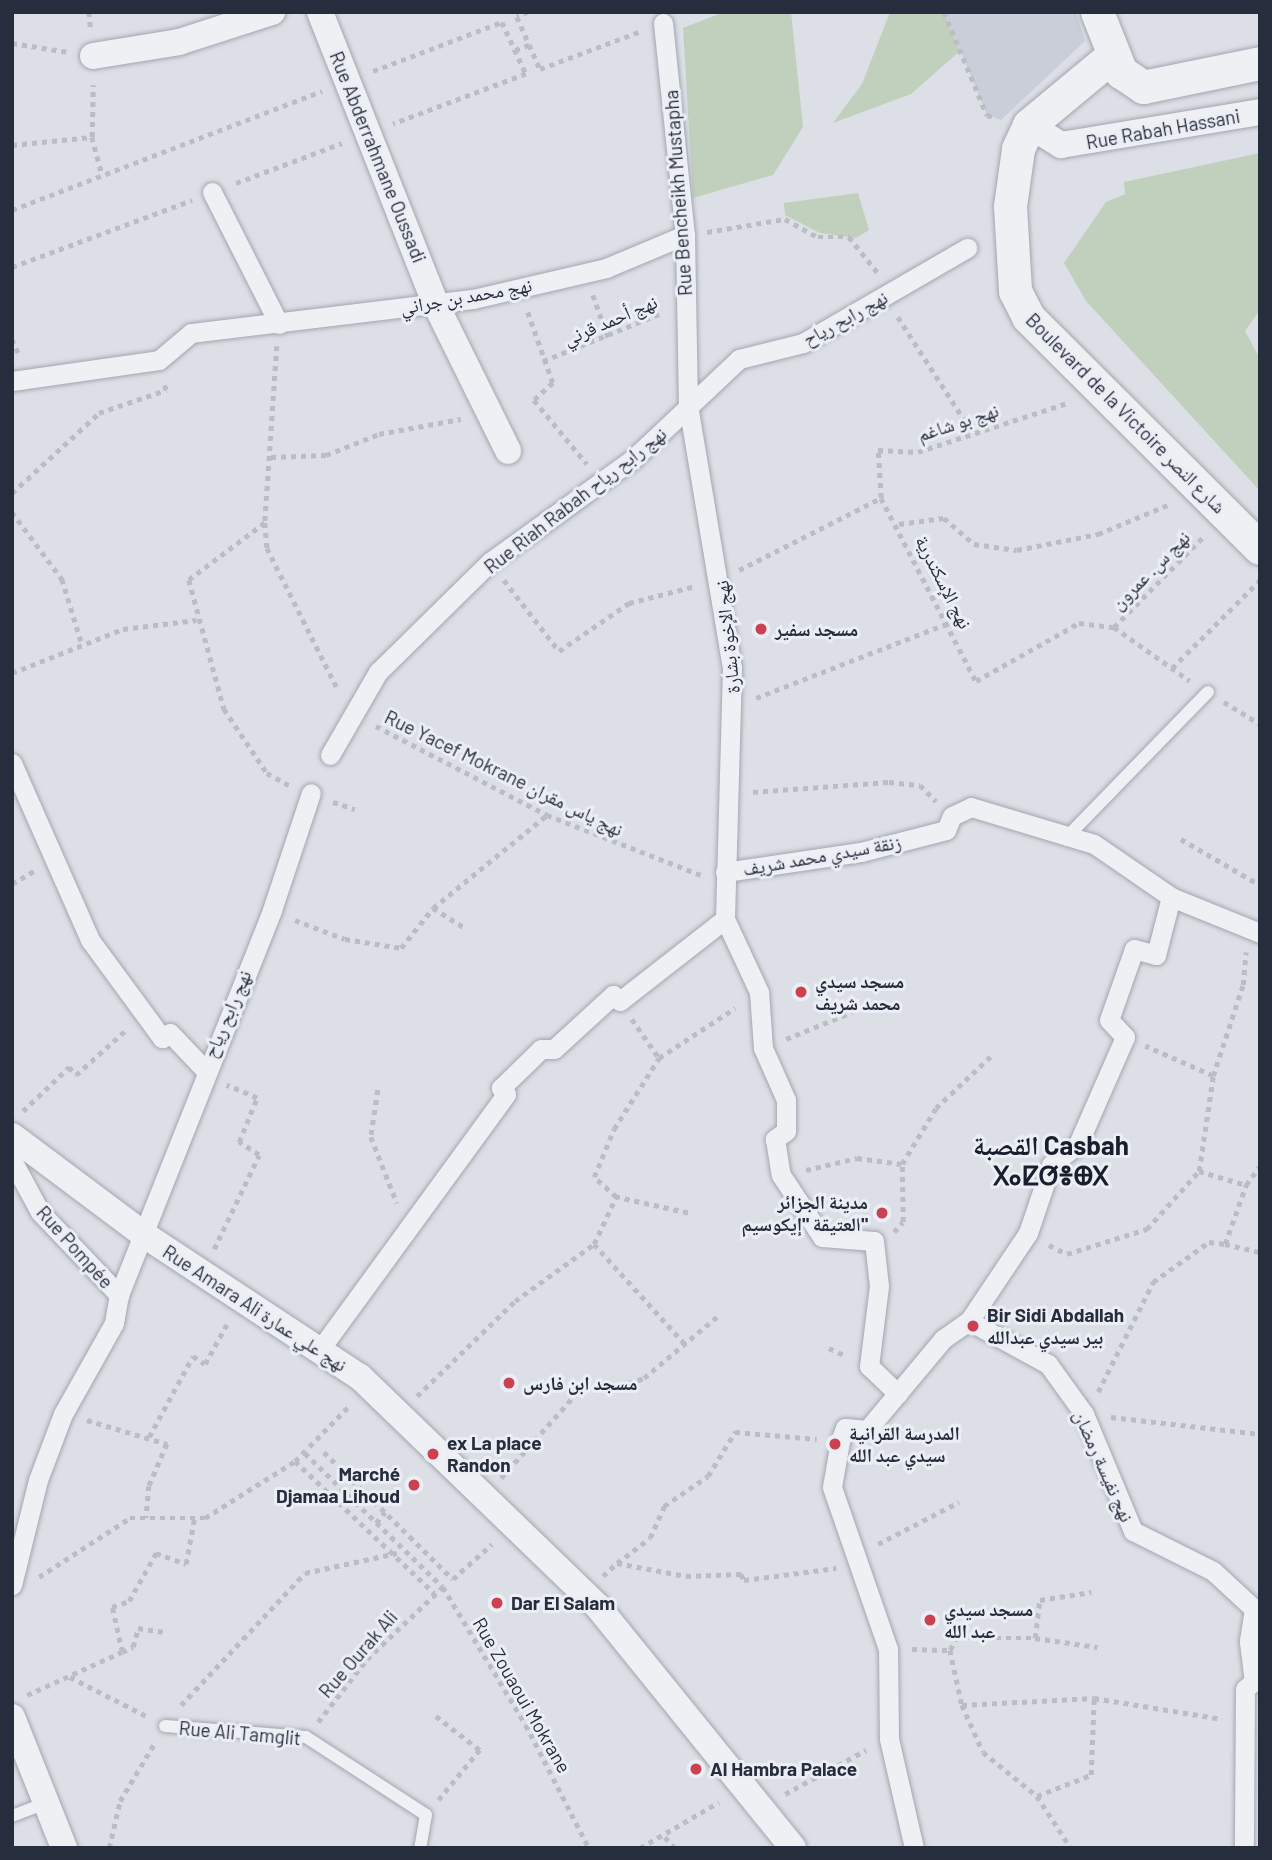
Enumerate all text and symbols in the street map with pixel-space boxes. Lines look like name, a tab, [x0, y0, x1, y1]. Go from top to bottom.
street label: Rue Abderrahmane Oussadi	[325, 48, 431, 266]
street label: Rue Bencheikh Mustapha	[659, 89, 697, 297]
street label: Rue Rabah Hassani	[1084, 104, 1242, 154]
street label: نهج محمد بن جراني	[398, 273, 534, 319]
street label: نهج رابح رياح	[799, 285, 891, 351]
street label: نهج أحمد قرني	[559, 290, 661, 350]
street label: Boulevard de la Victoire شارع النصر	[1021, 308, 1231, 518]
street label: نهج بو شاغم	[915, 398, 1001, 446]
street label: Rue Riah Rabah نهج رابح رياح	[479, 422, 671, 578]
street label: نهج س. عمرون	[1106, 526, 1194, 614]
street label: نهج الإسكندرية	[911, 532, 977, 632]
street label: نهج الإخوة بشارة	[710, 579, 744, 695]
place label: مسجد سفير	[775, 618, 858, 640]
marker: مسجد سفير	[753, 621, 769, 637]
street label: Rue Yacef Mokrane نهج ياس مقران	[381, 705, 627, 841]
street label: زنقة سيدي محمد شريف	[741, 830, 903, 880]
street label: نهج رابح رياح	[198, 967, 256, 1061]
place label: مسجد سيدي محمد شريف	[815, 970, 904, 1014]
marker: مسجد سيدي محمد شريف	[793, 984, 809, 1000]
district label: القصبة Casbah ⵝⴰⵇⵚⴻⴲⵝ	[973, 1129, 1129, 1190]
place label: مدينة الجزائر العتيقة "إيكوسيم"	[741, 1191, 868, 1235]
street label: Rue Pompée	[32, 1201, 118, 1293]
marker: مدينة الجزائر العتيقة "إيكوسيم"	[874, 1205, 890, 1221]
street label: Rue Amara Ali نهج علي عمارة	[159, 1240, 351, 1376]
place label: Bir Sidi Abdallah بير سيدي عبدالله	[987, 1304, 1124, 1348]
marker: Bir Sidi Abdallah بير سيدي عبدالله	[965, 1318, 981, 1334]
place label: مسجد ابن فارس	[523, 1372, 637, 1394]
marker: مسجد ابن فارس	[501, 1375, 517, 1391]
street label: نهج نفيسة رمضان	[1069, 1407, 1139, 1525]
place label: المدرسة القرانية سيدي عبد الله	[849, 1422, 960, 1466]
place label: ex La place Randon	[447, 1432, 542, 1476]
marker: المدرسة القرانية سيدي عبد الله	[827, 1436, 843, 1452]
marker: ex La place Randon	[425, 1446, 441, 1462]
place label: Marché Djamaa Lihoud	[276, 1463, 400, 1507]
marker: Marché Djamaa Lihoud	[406, 1477, 422, 1493]
place label: Dar El Salam	[511, 1592, 615, 1614]
marker: Dar El Salam	[489, 1595, 505, 1611]
place label: مسجد سيدي عبد الله	[944, 1598, 1033, 1642]
street label: Rue Ourak Ali	[314, 1606, 402, 1702]
marker: مسجد سيدي عبد الله	[922, 1612, 938, 1628]
street label: Rue Zouaoui Mokrane	[468, 1613, 576, 1777]
street label: Rue Ali Tamglit	[178, 1716, 302, 1750]
place label: Al Hambra Palace	[710, 1758, 857, 1780]
marker: Al Hambra Palace	[688, 1761, 704, 1777]

